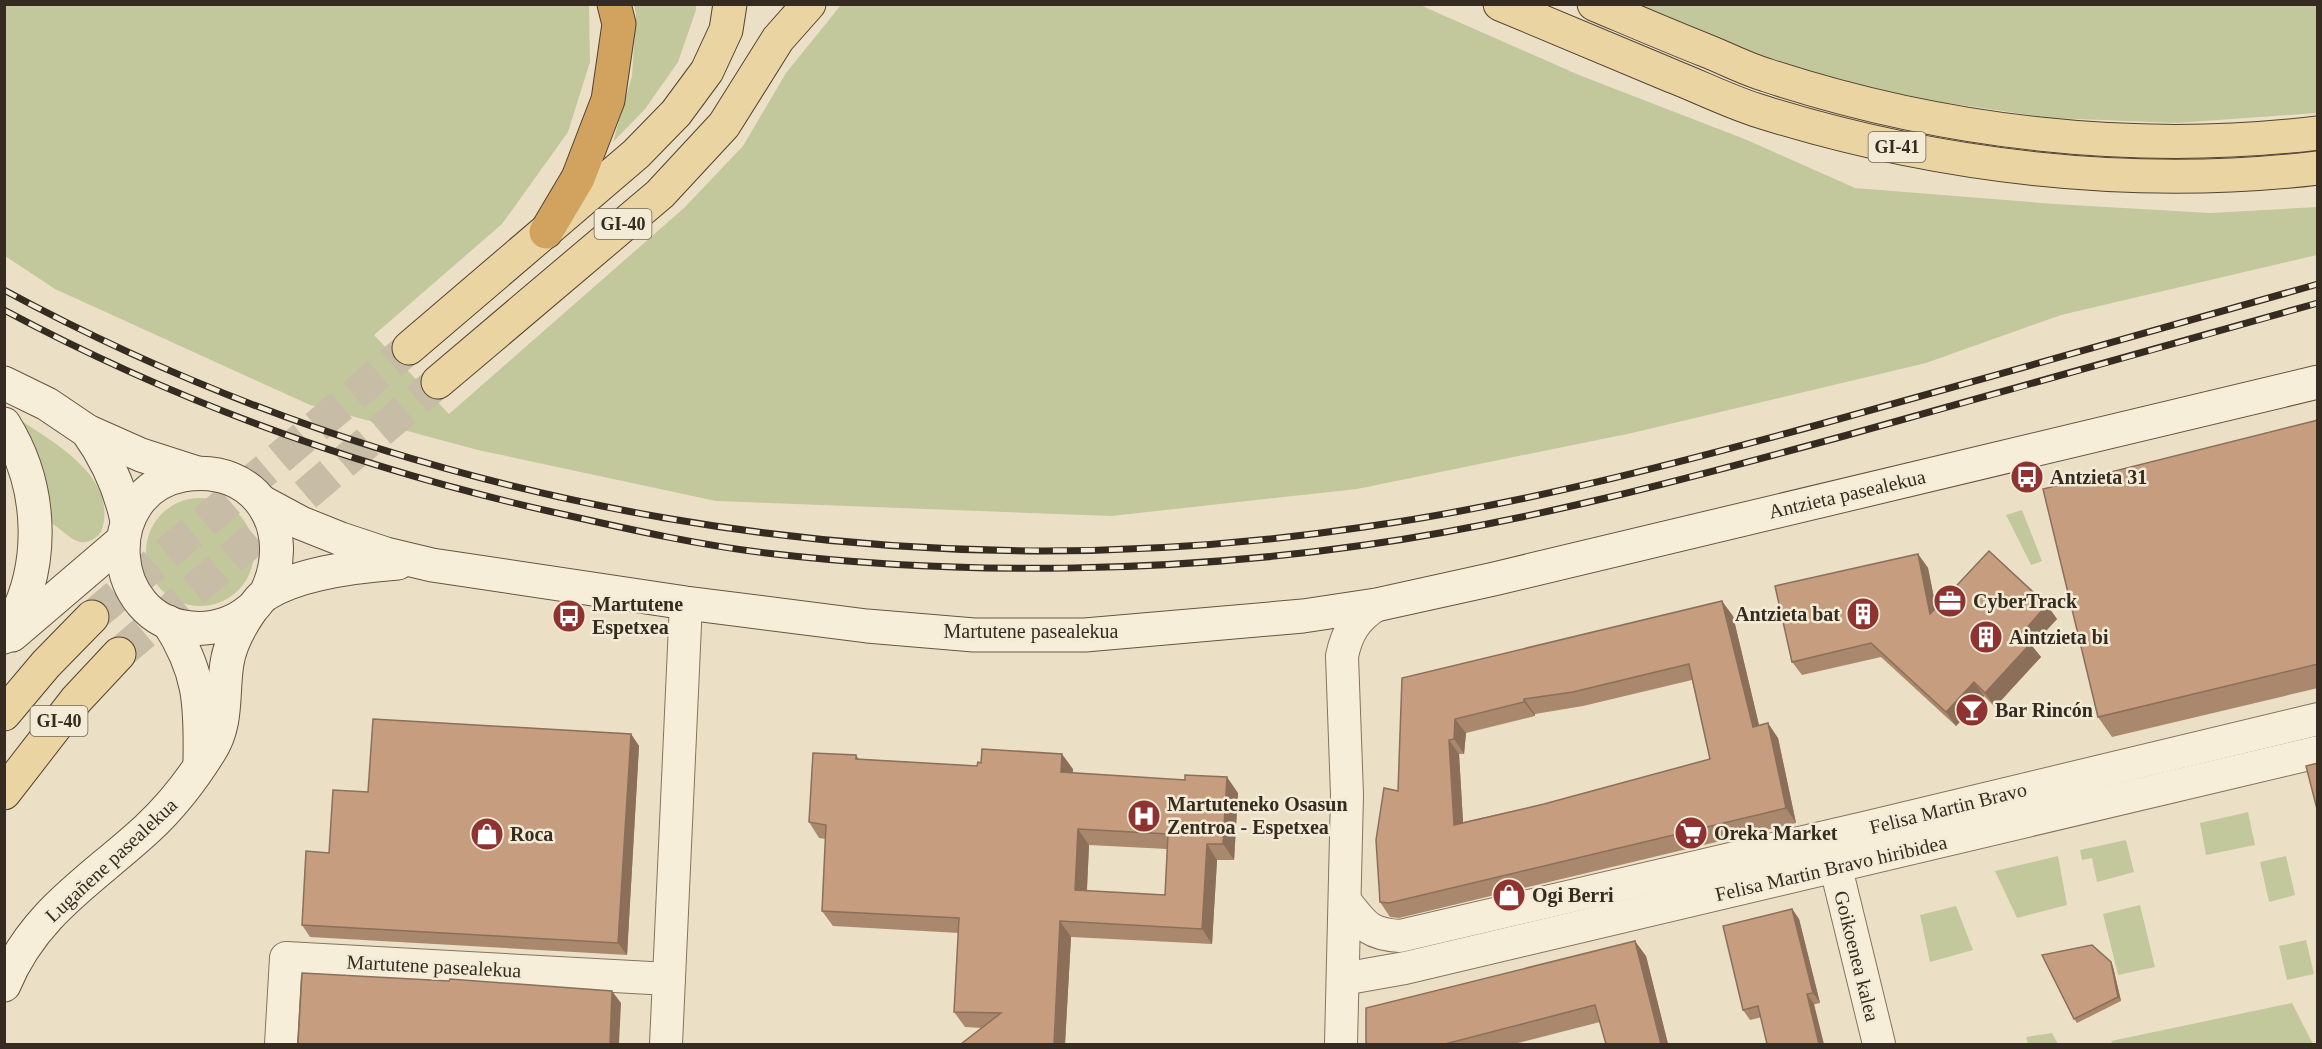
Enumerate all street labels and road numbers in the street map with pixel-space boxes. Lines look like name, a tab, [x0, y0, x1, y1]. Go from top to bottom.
road number: GI-41	[1868, 132, 1926, 162]
road number: GI-40	[594, 209, 652, 239]
street label: Antzieta pasealekua	[1766, 465, 1928, 524]
street label: Martutene pasealekua	[944, 620, 1119, 643]
road number: GI-40	[31, 706, 88, 736]
street label: Felisa Martin Bravo	[1867, 778, 2029, 838]
street label: Lugañene pasealekua	[41, 793, 182, 927]
street label: Felisa Martin Bravo hiribidea	[1713, 831, 1949, 905]
street label: Goikoenea kalea	[1830, 888, 1884, 1024]
street label: Martutene pasealekua	[346, 950, 522, 983]

